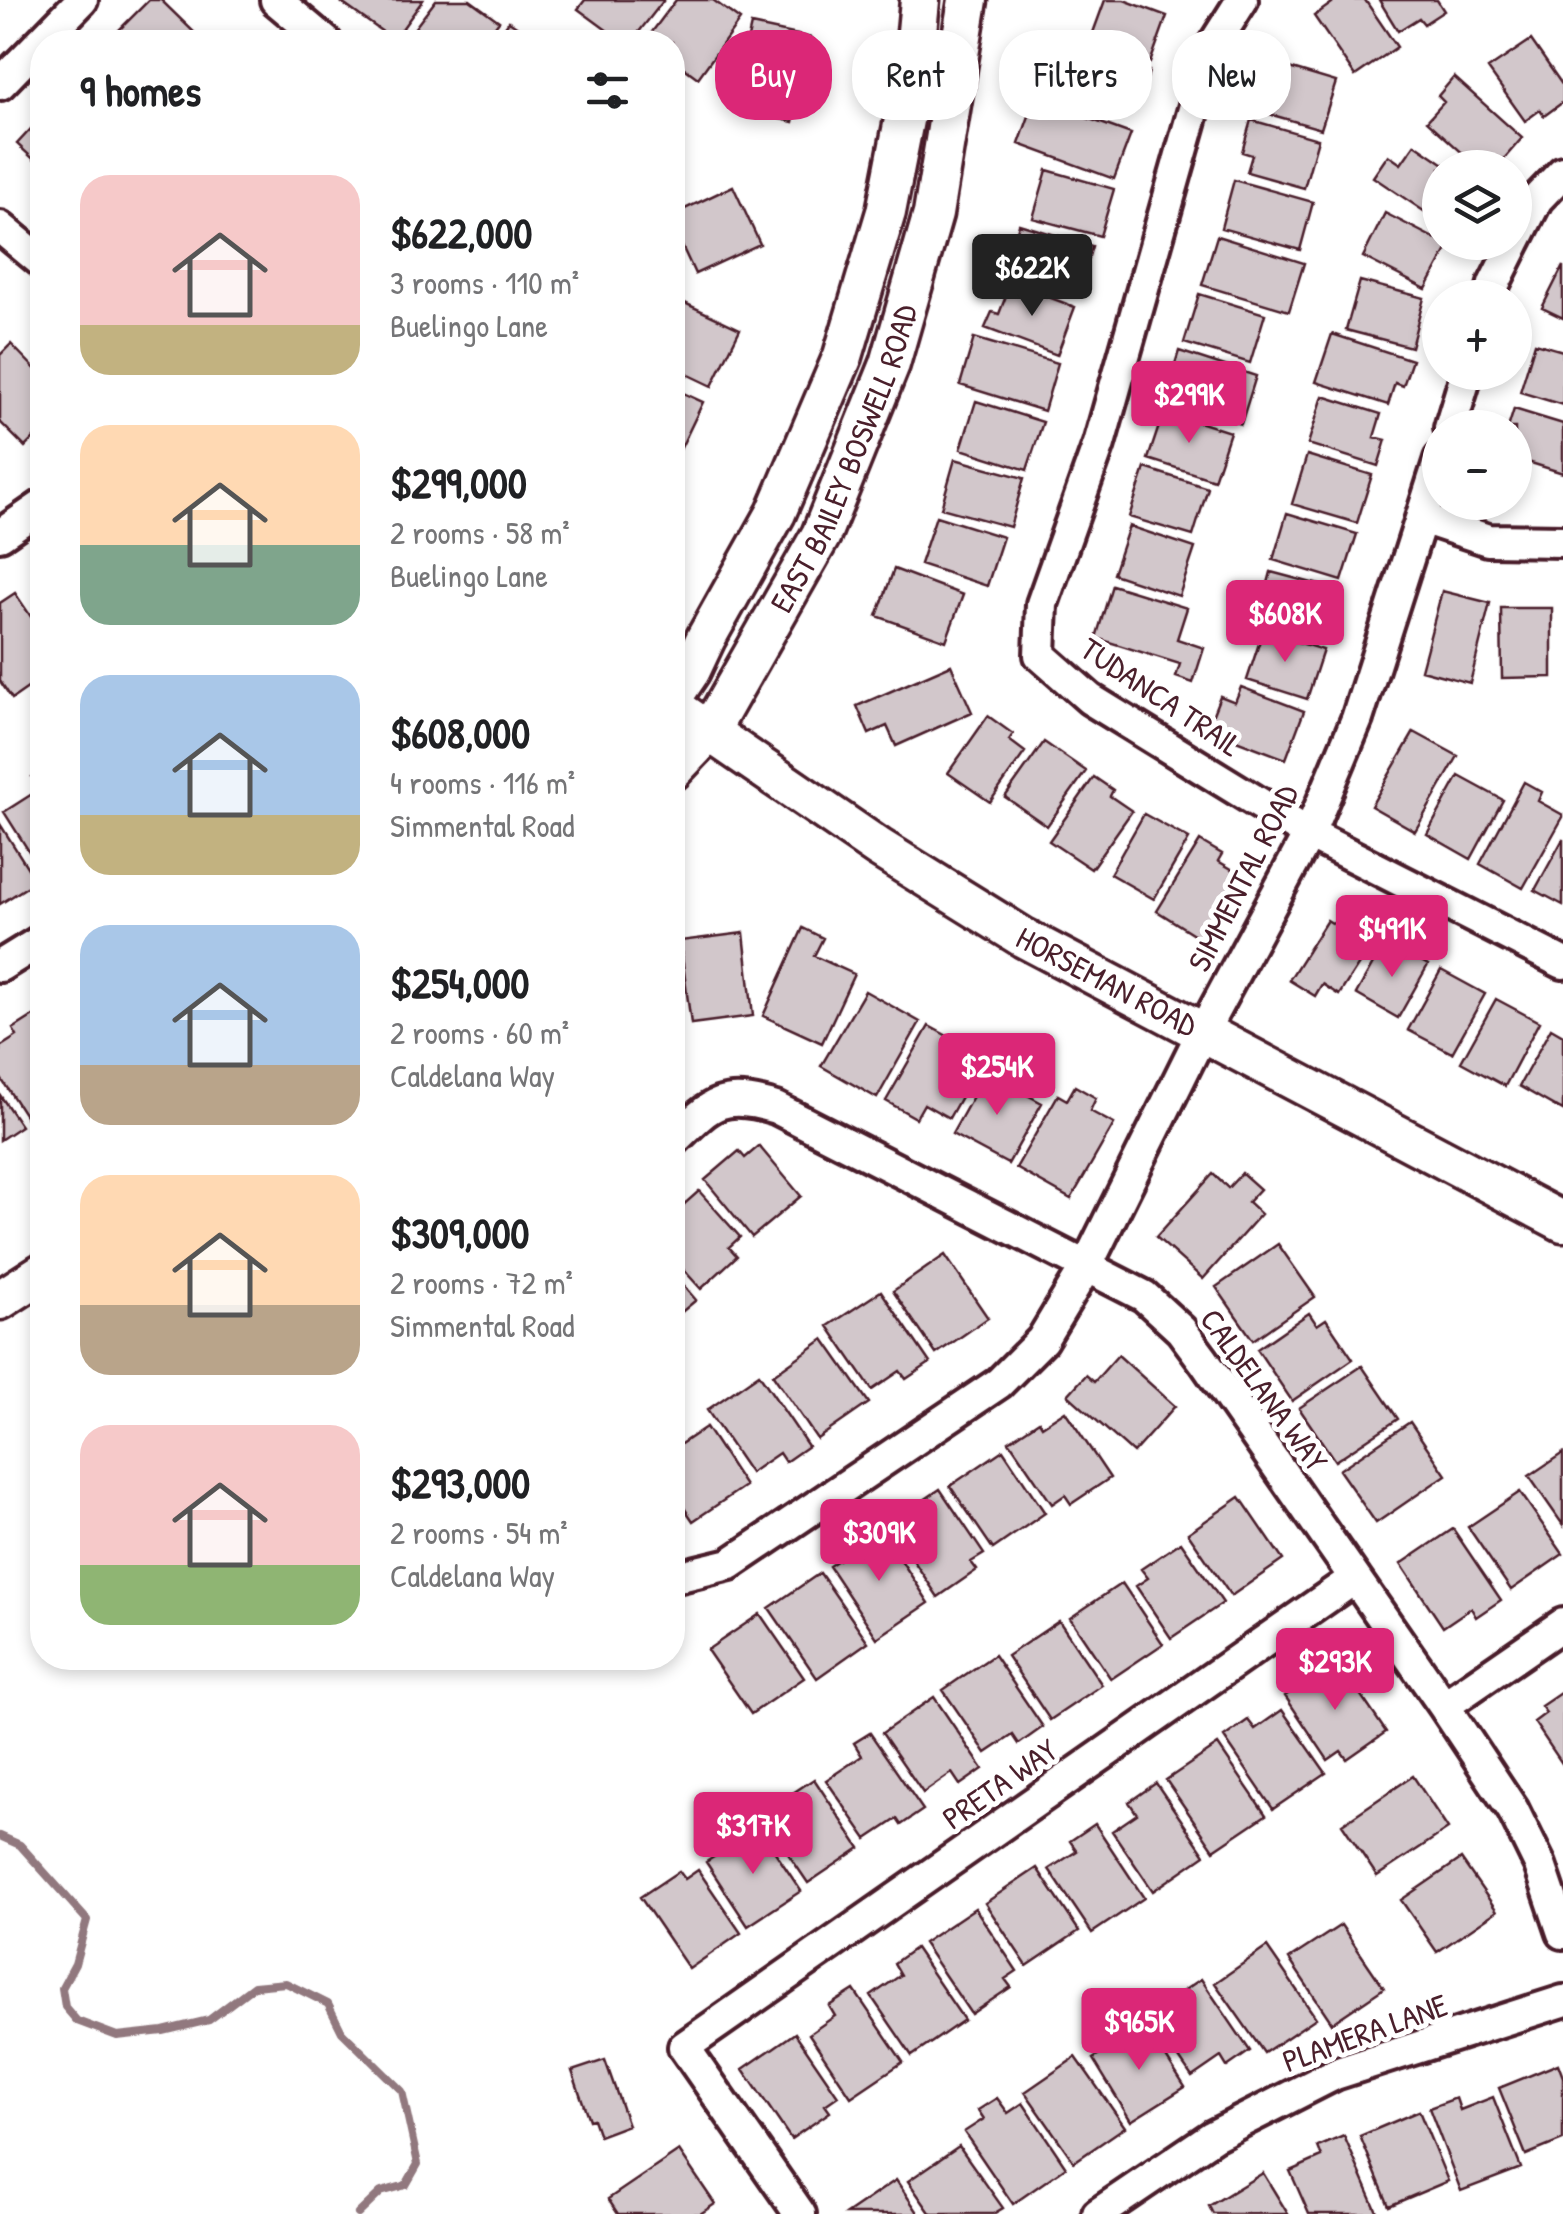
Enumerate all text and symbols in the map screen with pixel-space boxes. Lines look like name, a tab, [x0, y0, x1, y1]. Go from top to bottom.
chip: Buy	[715, 30, 832, 120]
chip: Rent	[852, 30, 979, 120]
chip: Filters	[999, 30, 1152, 120]
chip: New	[1172, 30, 1291, 120]
text: 9 homes	[80, 62, 201, 119]
icon: filters	[580, 63, 635, 118]
map controls	[1422, 150, 1532, 520]
button: layers	[1422, 150, 1532, 260]
text: $622,000	[390, 204, 532, 261]
icon: home	[160, 215, 280, 335]
pin: $622K	[962, 234, 1102, 319]
text: $622K	[994, 245, 1070, 288]
text: 3 rooms · 110 m²	[390, 261, 579, 304]
button: +	[1422, 280, 1532, 390]
street label: EAST BAILEY BOSWELL ROAD	[759, 300, 927, 620]
text: Buelingo Lane	[390, 304, 548, 347]
pin: $299K	[1119, 361, 1259, 446]
text: $299K	[1153, 372, 1225, 415]
button: −	[1422, 410, 1532, 520]
text: $299,000	[390, 454, 527, 511]
icon: home	[160, 465, 280, 585]
text: 2 rooms · 58 m²	[390, 511, 570, 554]
text: Buelingo Lane	[390, 554, 548, 597]
pin: $608K	[1215, 580, 1355, 665]
text: $608K	[1248, 591, 1322, 634]
street label: TUDANCA TRAIL	[1072, 627, 1250, 766]
text: $608,000	[390, 704, 530, 761]
icon: home	[160, 715, 280, 835]
text: 4 rooms · 116 m²	[390, 761, 575, 804]
street label: SIMMENTAL ROAD	[1177, 777, 1308, 979]
text: Simmental Road	[390, 804, 574, 847]
pin: $491K	[1322, 895, 1462, 980]
text: $491K	[1358, 906, 1426, 949]
street label: HORSEMAN ROAD	[1009, 916, 1205, 1046]
text: $254,000	[390, 954, 529, 1011]
icon: home	[160, 965, 280, 1085]
text: 2 rooms · 60 m²	[390, 1011, 569, 1054]
pin: $254K	[927, 1033, 1067, 1118]
text: $254K	[960, 1044, 1034, 1087]
text: Caldelana Way	[390, 1054, 555, 1097]
text: $309,000	[390, 1204, 529, 1261]
icon: home	[160, 1215, 280, 1335]
text: 2 rooms · 72 m²	[390, 1261, 573, 1304]
street label: CALDELANA WAY	[1191, 1300, 1338, 1480]
text: Simmental Road	[390, 1304, 574, 1347]
text: $293,000	[390, 1454, 530, 1511]
icon: home	[160, 1465, 280, 1585]
pin: $309K	[809, 1499, 949, 1584]
text: $309K	[842, 1510, 916, 1553]
text: 2 rooms · 54 m²	[390, 1511, 568, 1554]
text: Caldelana Way	[390, 1554, 555, 1597]
pin: $293K	[1265, 1628, 1405, 1713]
text: $293K	[1298, 1639, 1372, 1682]
street label: PRETA WAY	[934, 1728, 1066, 1839]
pin: $317K	[683, 1792, 823, 1877]
text: $317K	[716, 1803, 790, 1846]
street label: PLAMERA LANE	[1277, 1983, 1453, 2082]
pin: $965K	[1069, 1988, 1209, 2073]
text: $965K	[1103, 1999, 1175, 2042]

